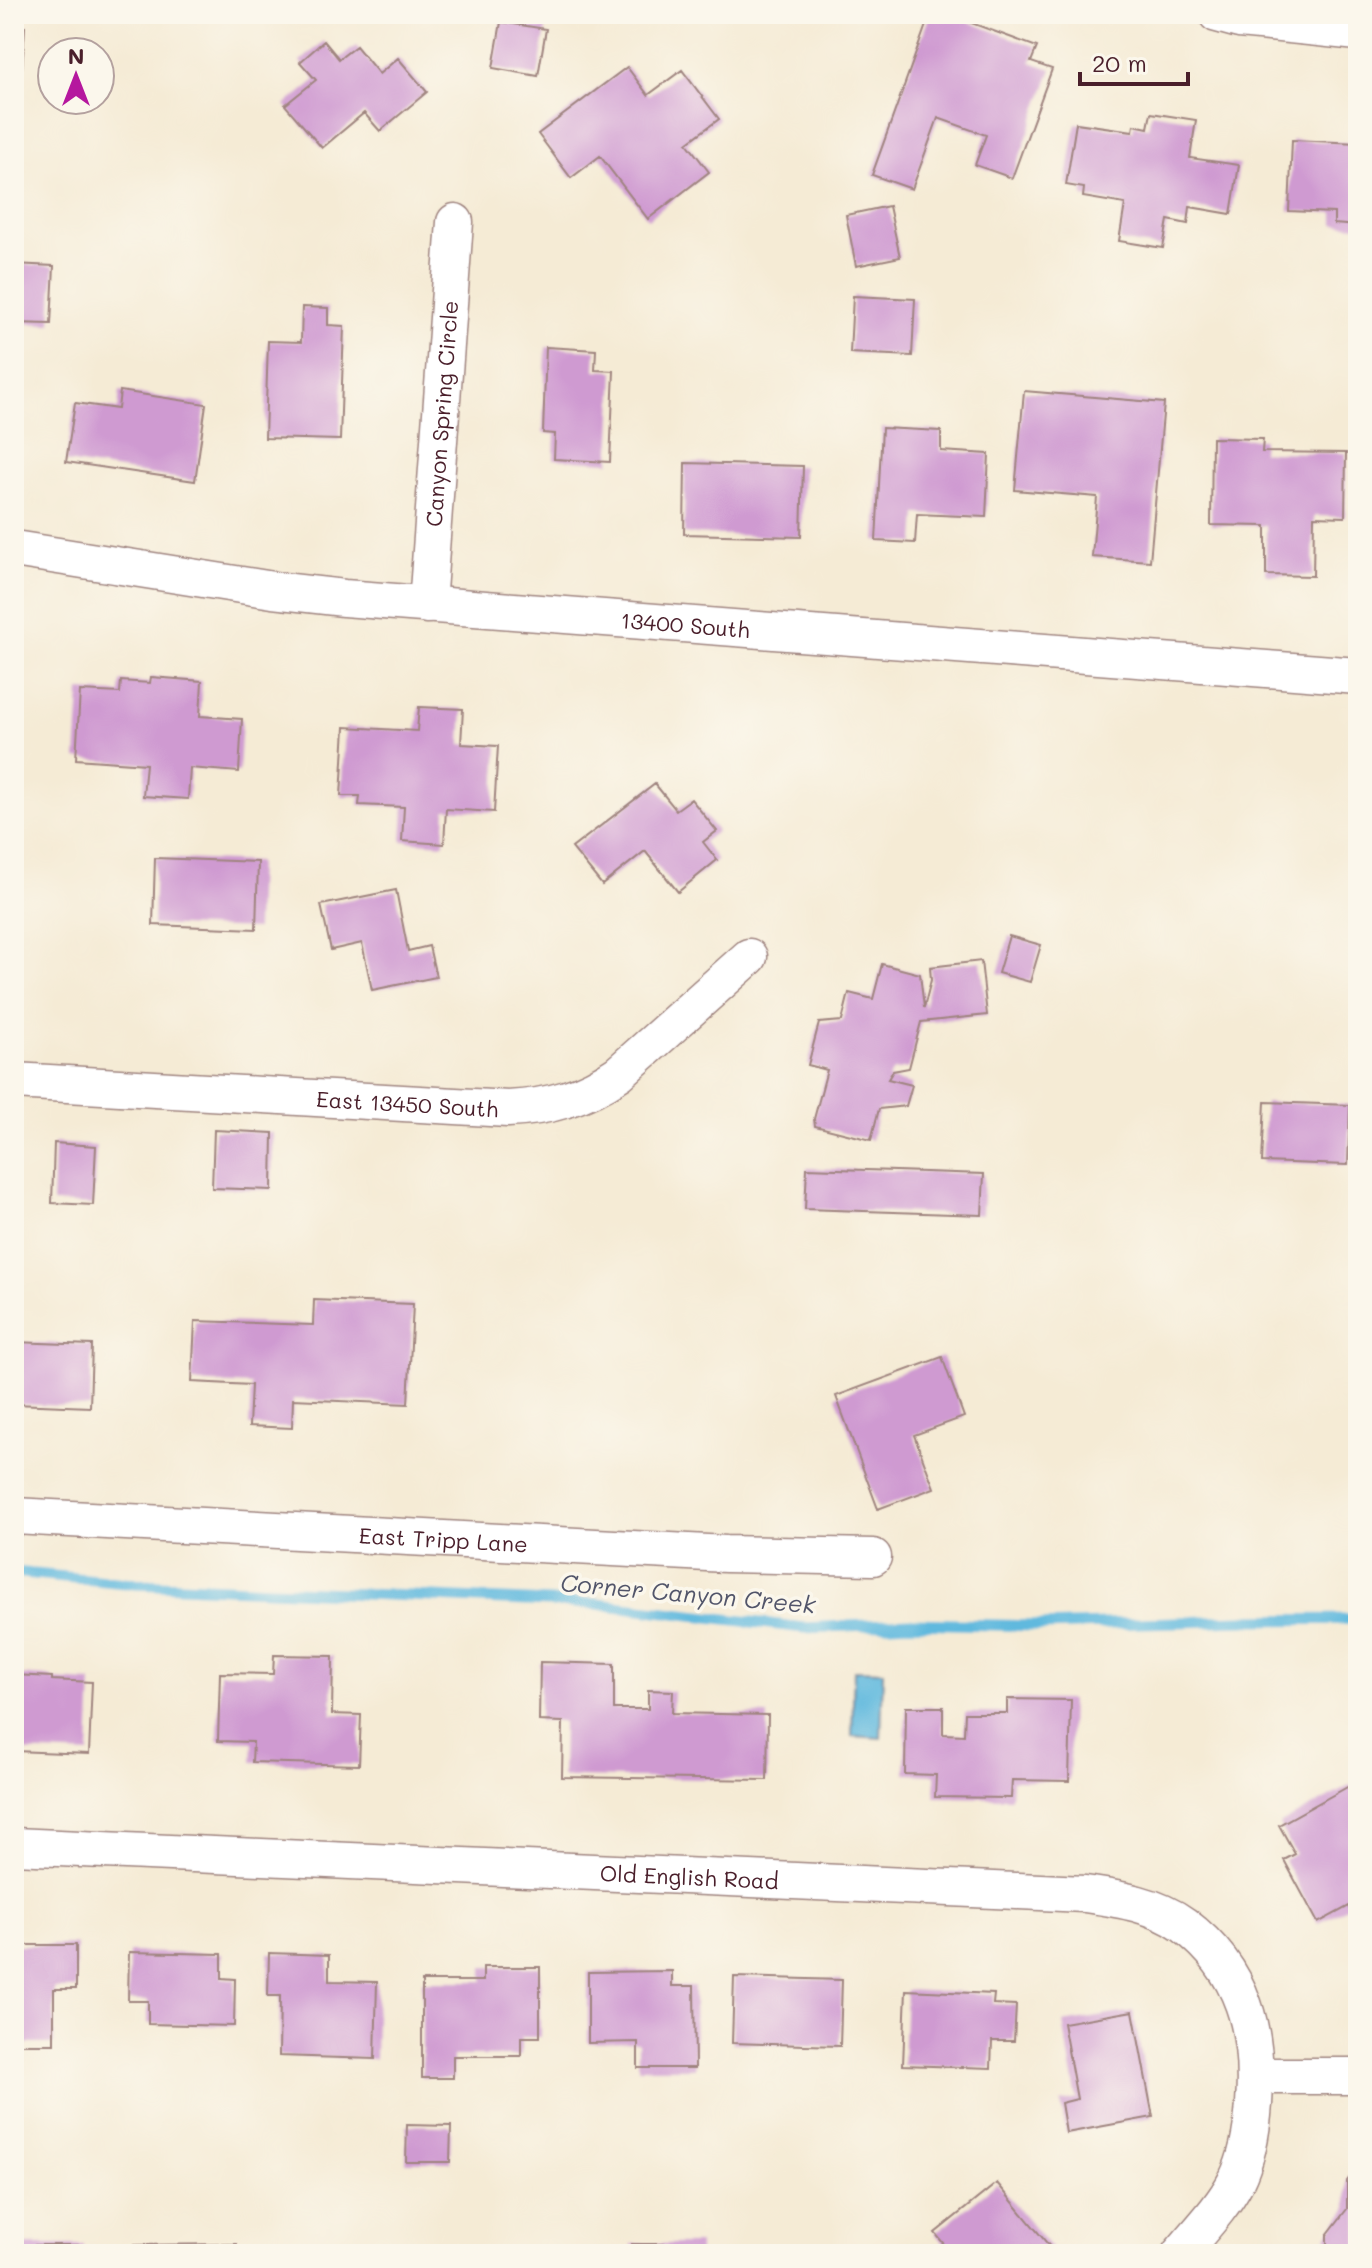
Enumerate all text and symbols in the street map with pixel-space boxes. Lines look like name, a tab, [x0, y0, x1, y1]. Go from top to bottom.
north arrow	[36, 36, 116, 116]
scale bar	[1080, 36, 1188, 86]
text: N	[68, 41, 84, 70]
text: 20 m	[1092, 47, 1147, 78]
street label: Canyon Spring Circle	[418, 299, 464, 528]
street label: 13400 South	[620, 605, 751, 644]
street label: East 13450 South	[315, 1084, 499, 1123]
street label: East Tripp Lane	[358, 1520, 529, 1558]
water label: Corner Canyon Creek	[559, 1566, 818, 1620]
street label: Old English Road	[599, 1858, 779, 1895]

